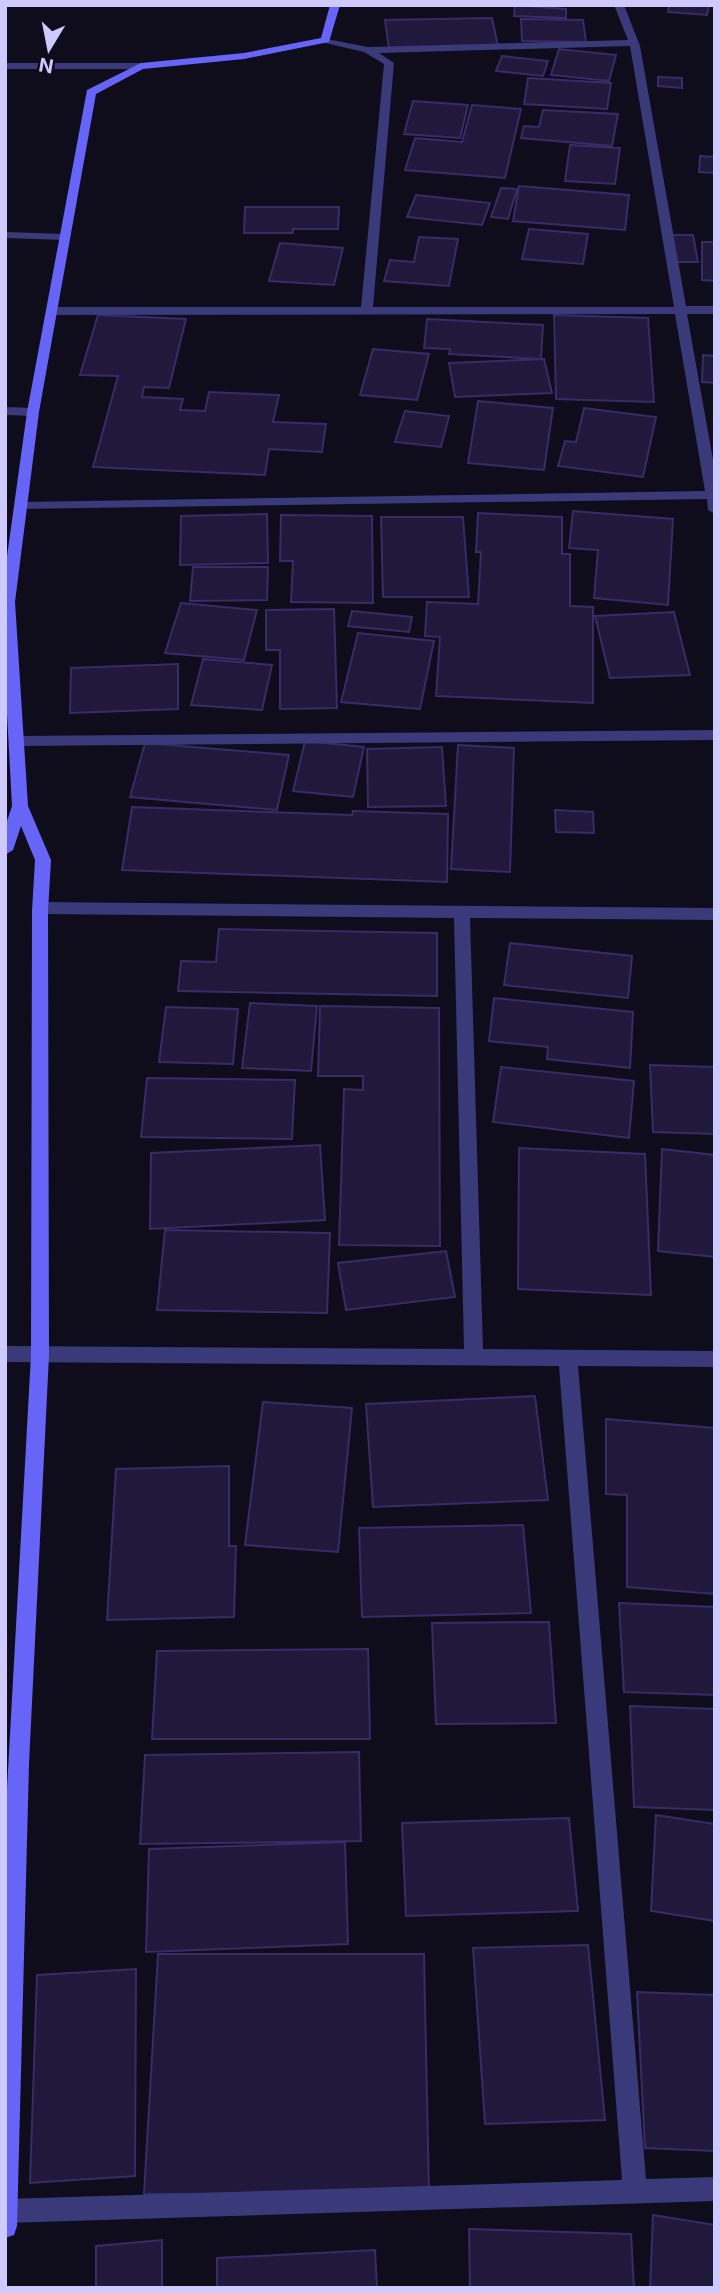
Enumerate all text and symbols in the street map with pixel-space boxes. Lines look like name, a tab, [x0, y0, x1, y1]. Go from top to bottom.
north arrow	[14, 14, 84, 84]
text: N	[37, 53, 55, 78]

